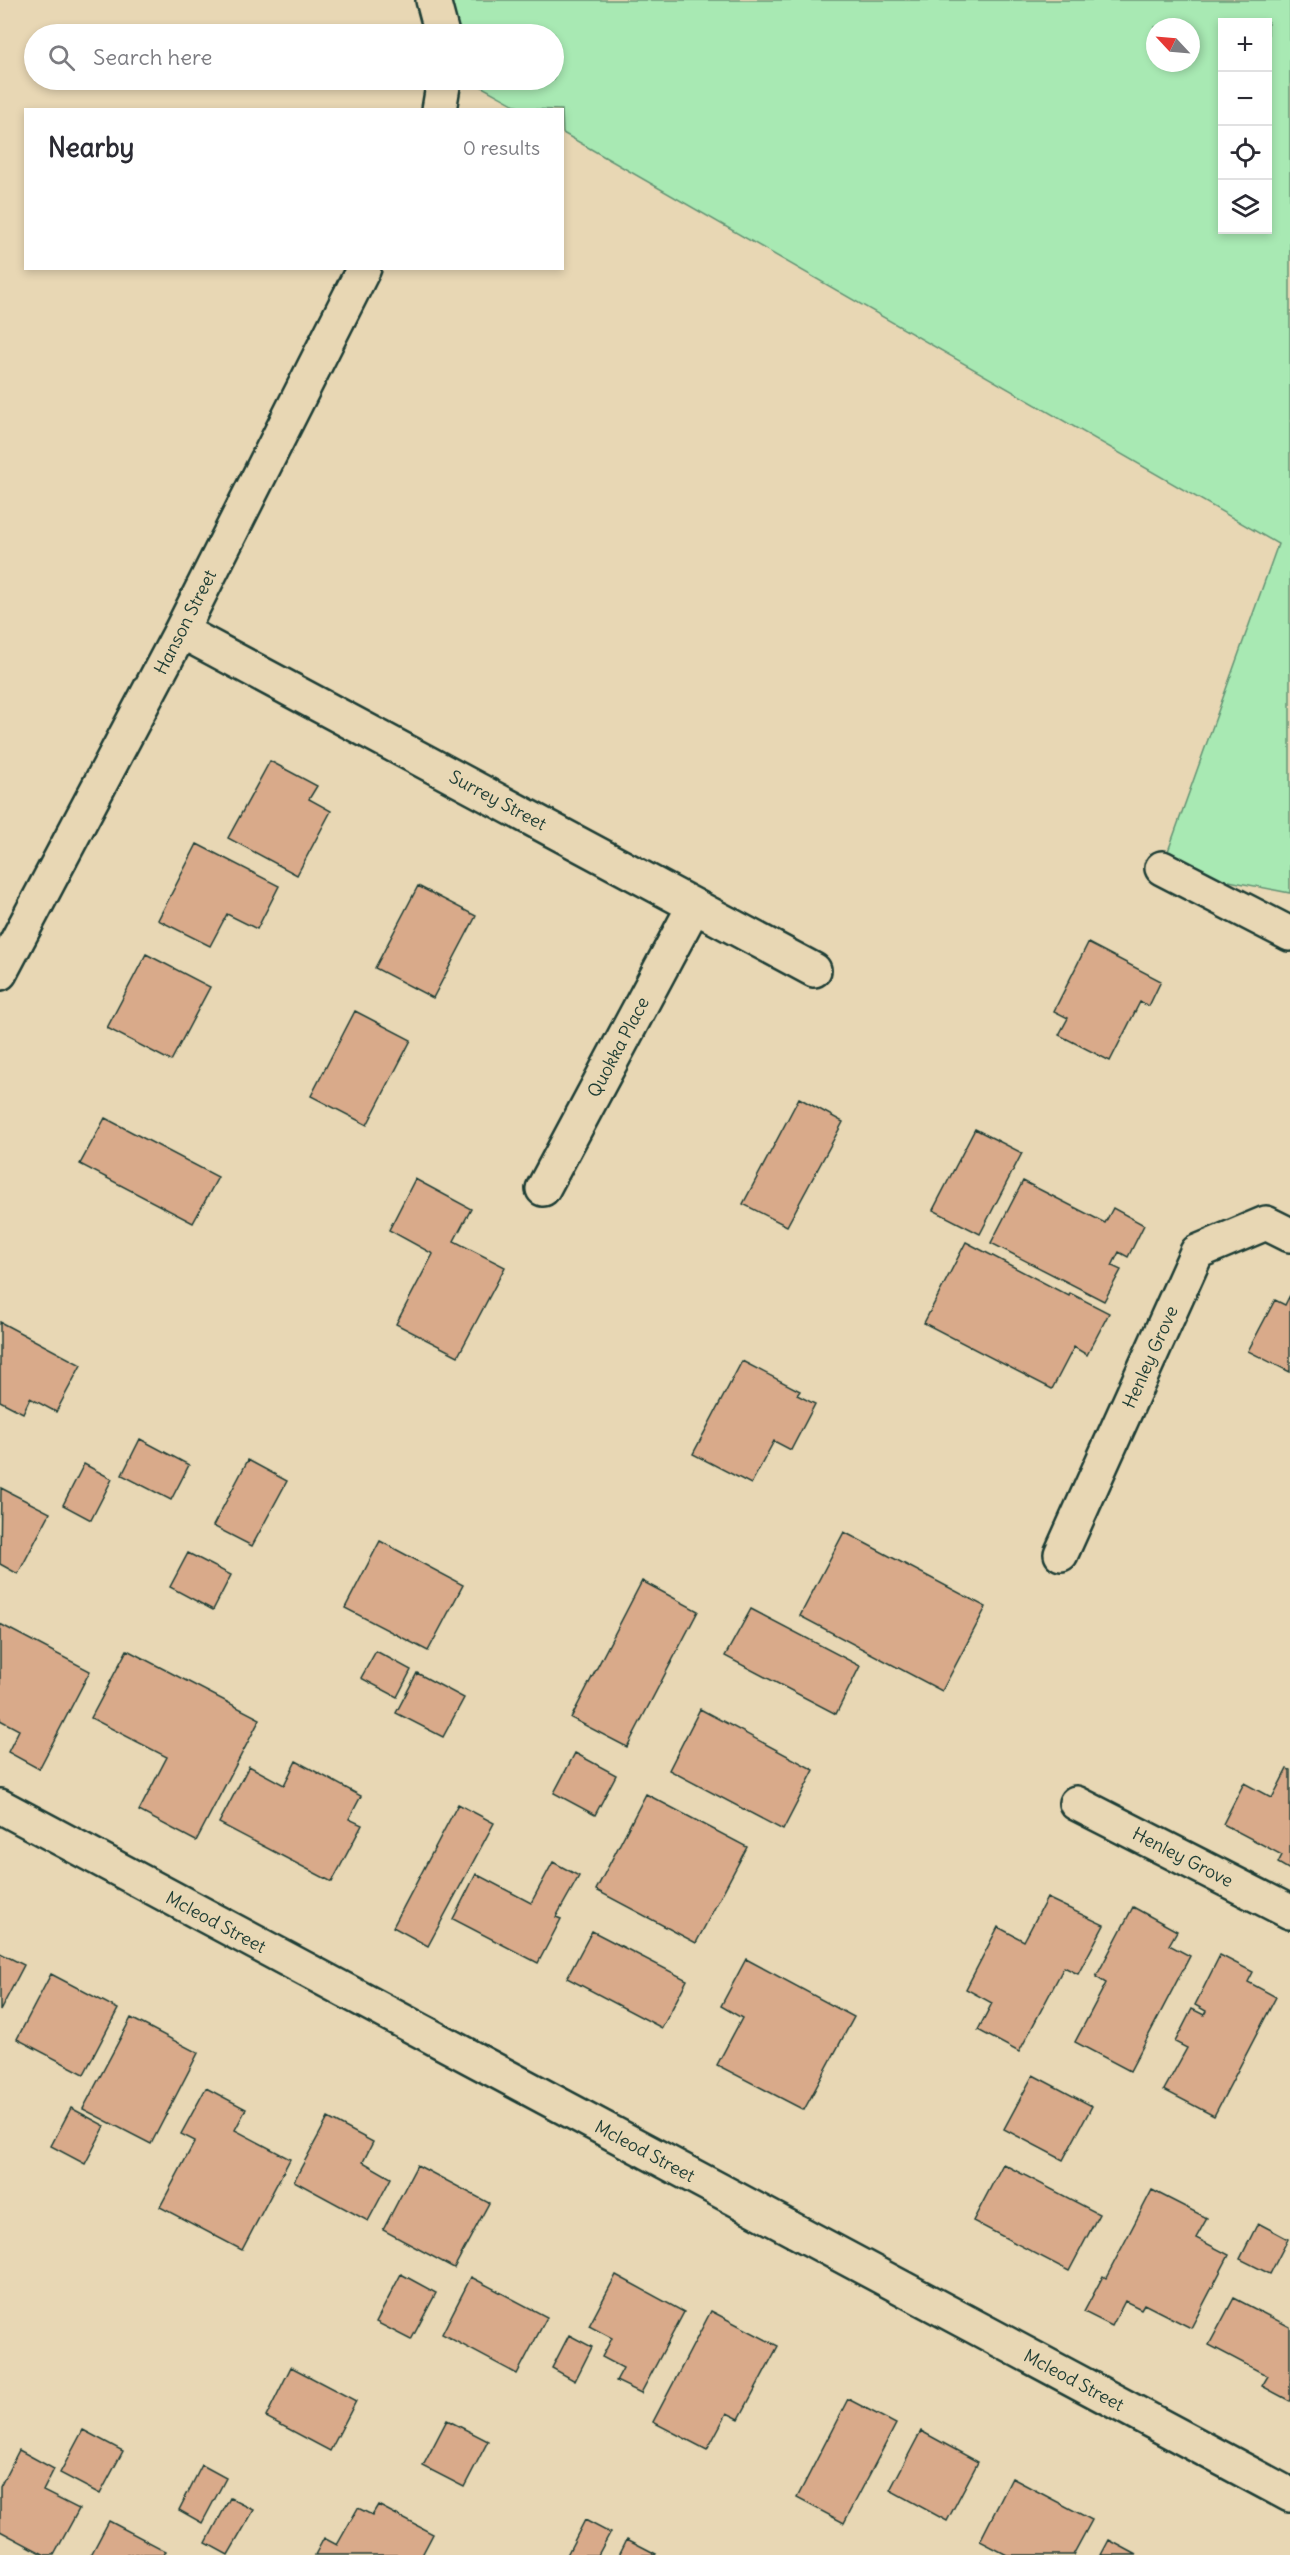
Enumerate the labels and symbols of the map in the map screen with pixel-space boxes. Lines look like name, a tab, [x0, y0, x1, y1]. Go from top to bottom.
north arrow	[1146, 18, 1200, 72]
street label: Hanson Street	[149, 566, 221, 678]
street label: Surrey Street	[445, 765, 551, 835]
street label: Quokka Place	[582, 993, 654, 1101]
street label: Henley Grove	[1117, 1302, 1183, 1412]
street label: Henley Grove	[1129, 1822, 1237, 1892]
street label: Mcleod Street	[162, 1886, 270, 1958]
street label: Mcleod Street	[591, 2115, 699, 2187]
street label: Mcleod Street	[1020, 2344, 1128, 2416]

